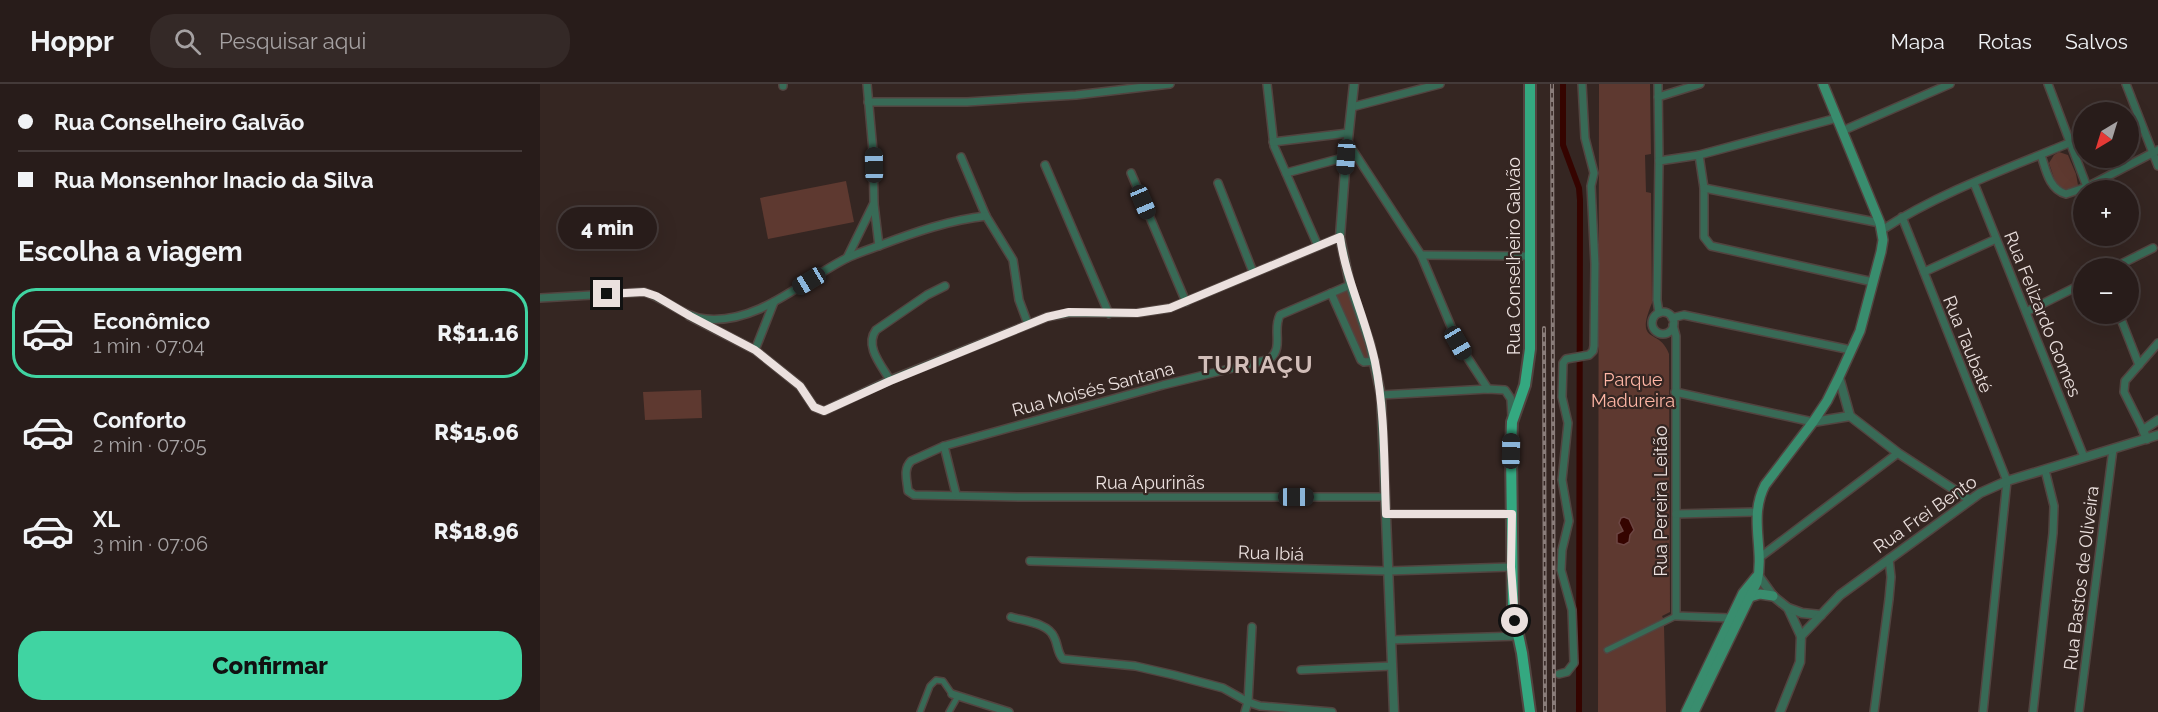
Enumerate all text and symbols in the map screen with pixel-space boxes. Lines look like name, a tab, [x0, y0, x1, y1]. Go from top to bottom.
search box	[150, 14, 570, 68]
text: Hoppr	[30, 25, 114, 58]
icon: search	[171, 25, 204, 58]
text: Pesquisar aqui	[219, 28, 366, 54]
text: Mapa	[1891, 29, 1945, 54]
text: Rotas	[1978, 29, 2032, 54]
text: Salvos	[2065, 29, 2128, 54]
north arrow	[2073, 102, 2139, 168]
map controls	[2073, 102, 2139, 324]
text: Rua Conselheiro Galvão	[54, 109, 304, 135]
car	[1336, 138, 1356, 176]
car	[865, 147, 883, 183]
street label: Rua Conselheiro Galvão	[1503, 157, 1524, 355]
text: Rua Monsenhor Inacio da Silva	[54, 167, 374, 193]
button: +	[2073, 180, 2139, 246]
car	[1128, 182, 1158, 222]
callout: 4 min	[557, 207, 656, 249]
text: 4 min	[581, 216, 634, 240]
street label: Rua Felizardo Gomes	[2000, 228, 2086, 400]
text: Escolha a viagem	[18, 236, 243, 267]
button: −	[2073, 258, 2139, 324]
car	[789, 264, 829, 298]
route end	[593, 280, 620, 307]
street label: Rua Taubaté	[1939, 292, 1997, 396]
icon: car	[21, 306, 75, 360]
text: Econômico	[93, 308, 210, 334]
text: R$11.16	[437, 320, 519, 346]
car	[1441, 323, 1475, 363]
text: 1 min · 07:04	[93, 334, 205, 358]
district label: TURIAÇU	[1198, 350, 1314, 379]
street label: Rua Moisés Santana	[1010, 357, 1176, 421]
park label: Parque Madureira	[1591, 369, 1675, 411]
icon: car	[21, 405, 75, 459]
text: Conforto	[93, 407, 186, 433]
text: R$15.06	[434, 419, 519, 445]
street label: Rua Pereira Leitão	[1650, 425, 1671, 576]
text: 2 min · 07:05	[93, 433, 207, 457]
car	[1502, 433, 1520, 469]
street label: Rua Frei Bento	[1869, 470, 1981, 557]
street label: Rua Apurinãs	[1095, 472, 1205, 493]
street label: Rua Bastos de Oliveira	[2059, 485, 2103, 671]
car	[1278, 488, 1314, 506]
icon: car	[21, 504, 75, 558]
text: XL	[93, 506, 120, 532]
text: R$18.96	[434, 518, 519, 544]
text: 3 min · 07:06	[93, 532, 208, 556]
street label: Rua Ibiá	[1238, 541, 1304, 565]
route start	[1501, 607, 1528, 634]
button: Confirmar	[18, 631, 522, 700]

